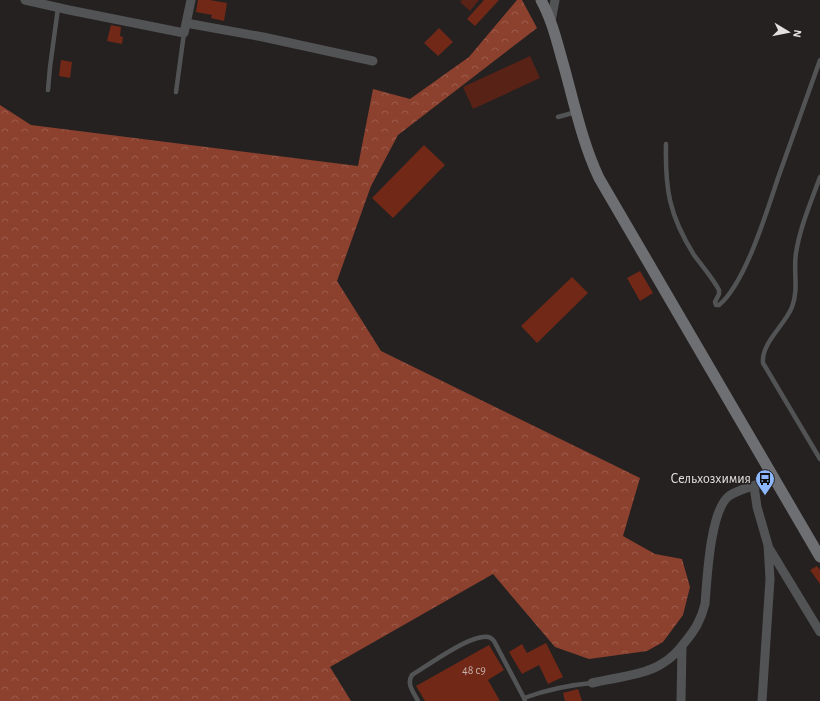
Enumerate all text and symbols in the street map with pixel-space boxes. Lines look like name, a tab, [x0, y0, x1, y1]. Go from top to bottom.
north arrow	[768, 12, 808, 52]
text: N	[791, 29, 803, 38]
bus stop icon: Сельхозхимия	[754, 468, 776, 496]
place label: Сельхозхимия	[671, 472, 751, 486]
house number: 48 с9	[462, 664, 486, 676]

